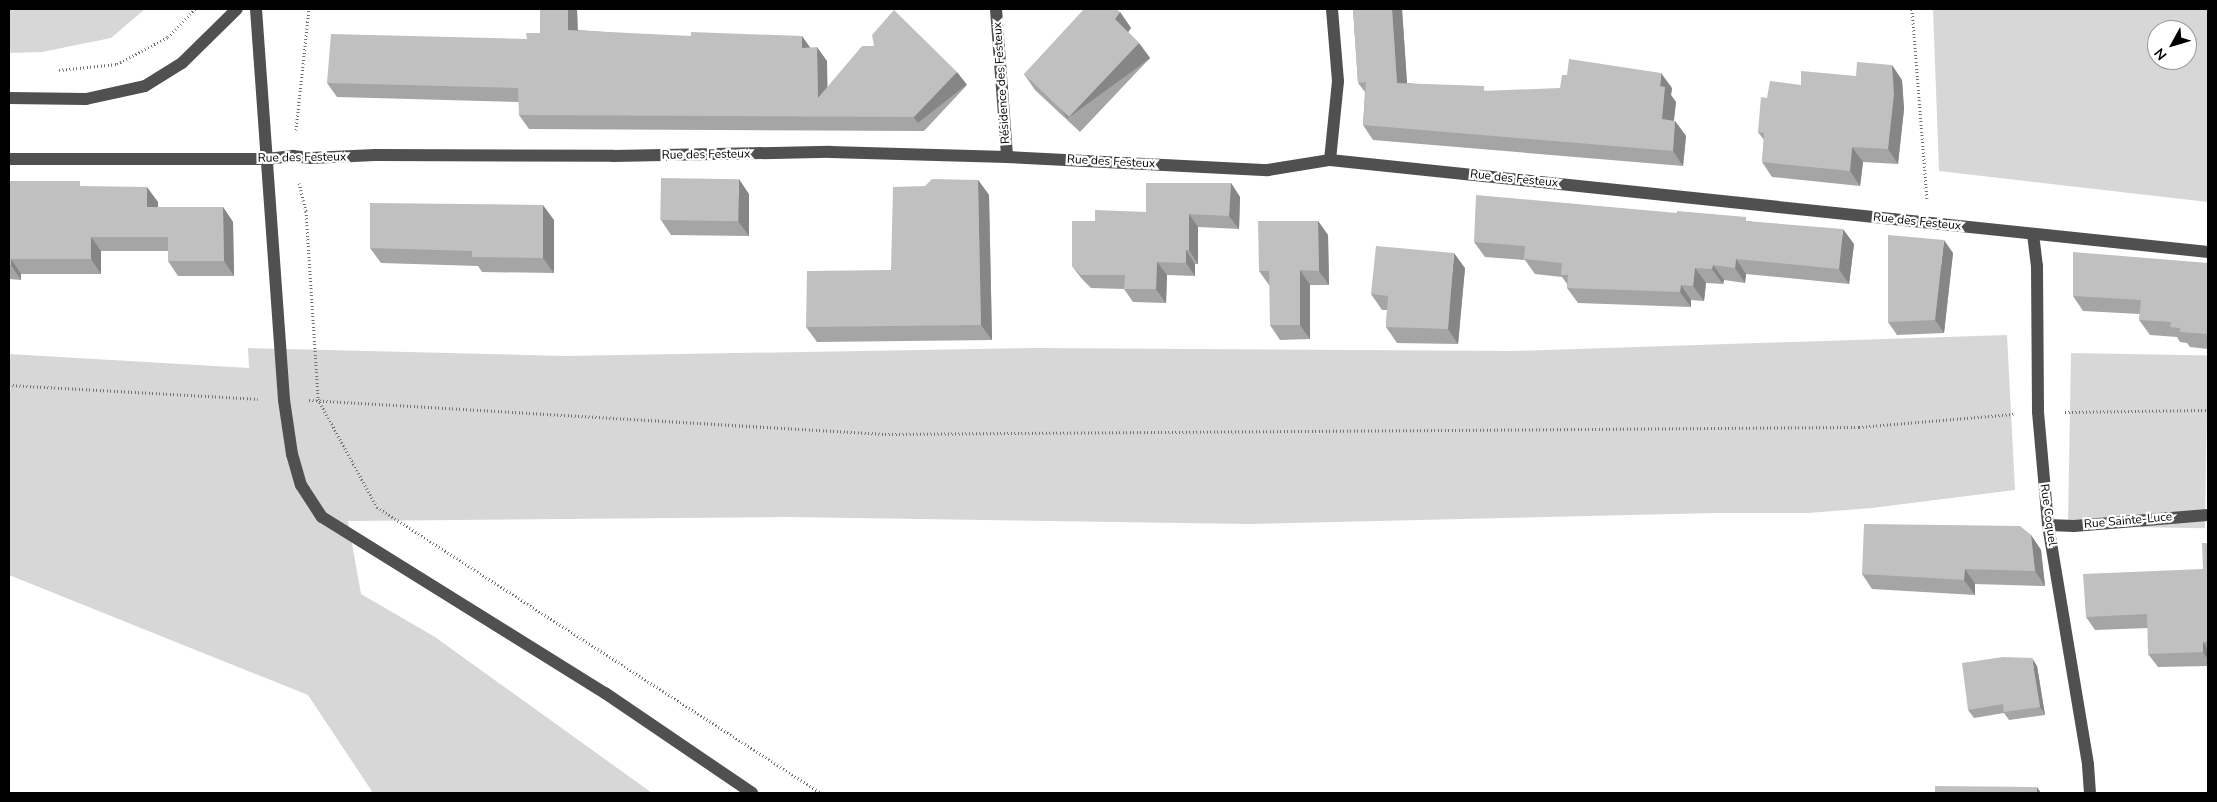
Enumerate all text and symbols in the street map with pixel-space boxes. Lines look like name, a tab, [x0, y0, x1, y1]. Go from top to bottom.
north arrow	[2147, 20, 2197, 70]
street label: Résidence des Festeux	[991, 22, 1013, 144]
text: N	[2150, 44, 2171, 64]
street label: Rue des Festeux	[662, 147, 750, 163]
street label: Rue des Festeux	[258, 150, 346, 166]
street label: Rue des Festeux	[1066, 152, 1156, 172]
street label: Rue des Festeux	[1469, 167, 1559, 191]
street label: Rue des Festeux	[1872, 210, 1962, 234]
street label: Rue Coquel	[2037, 483, 2059, 547]
street label: Rue Sainte-Luce	[2083, 510, 2173, 532]

